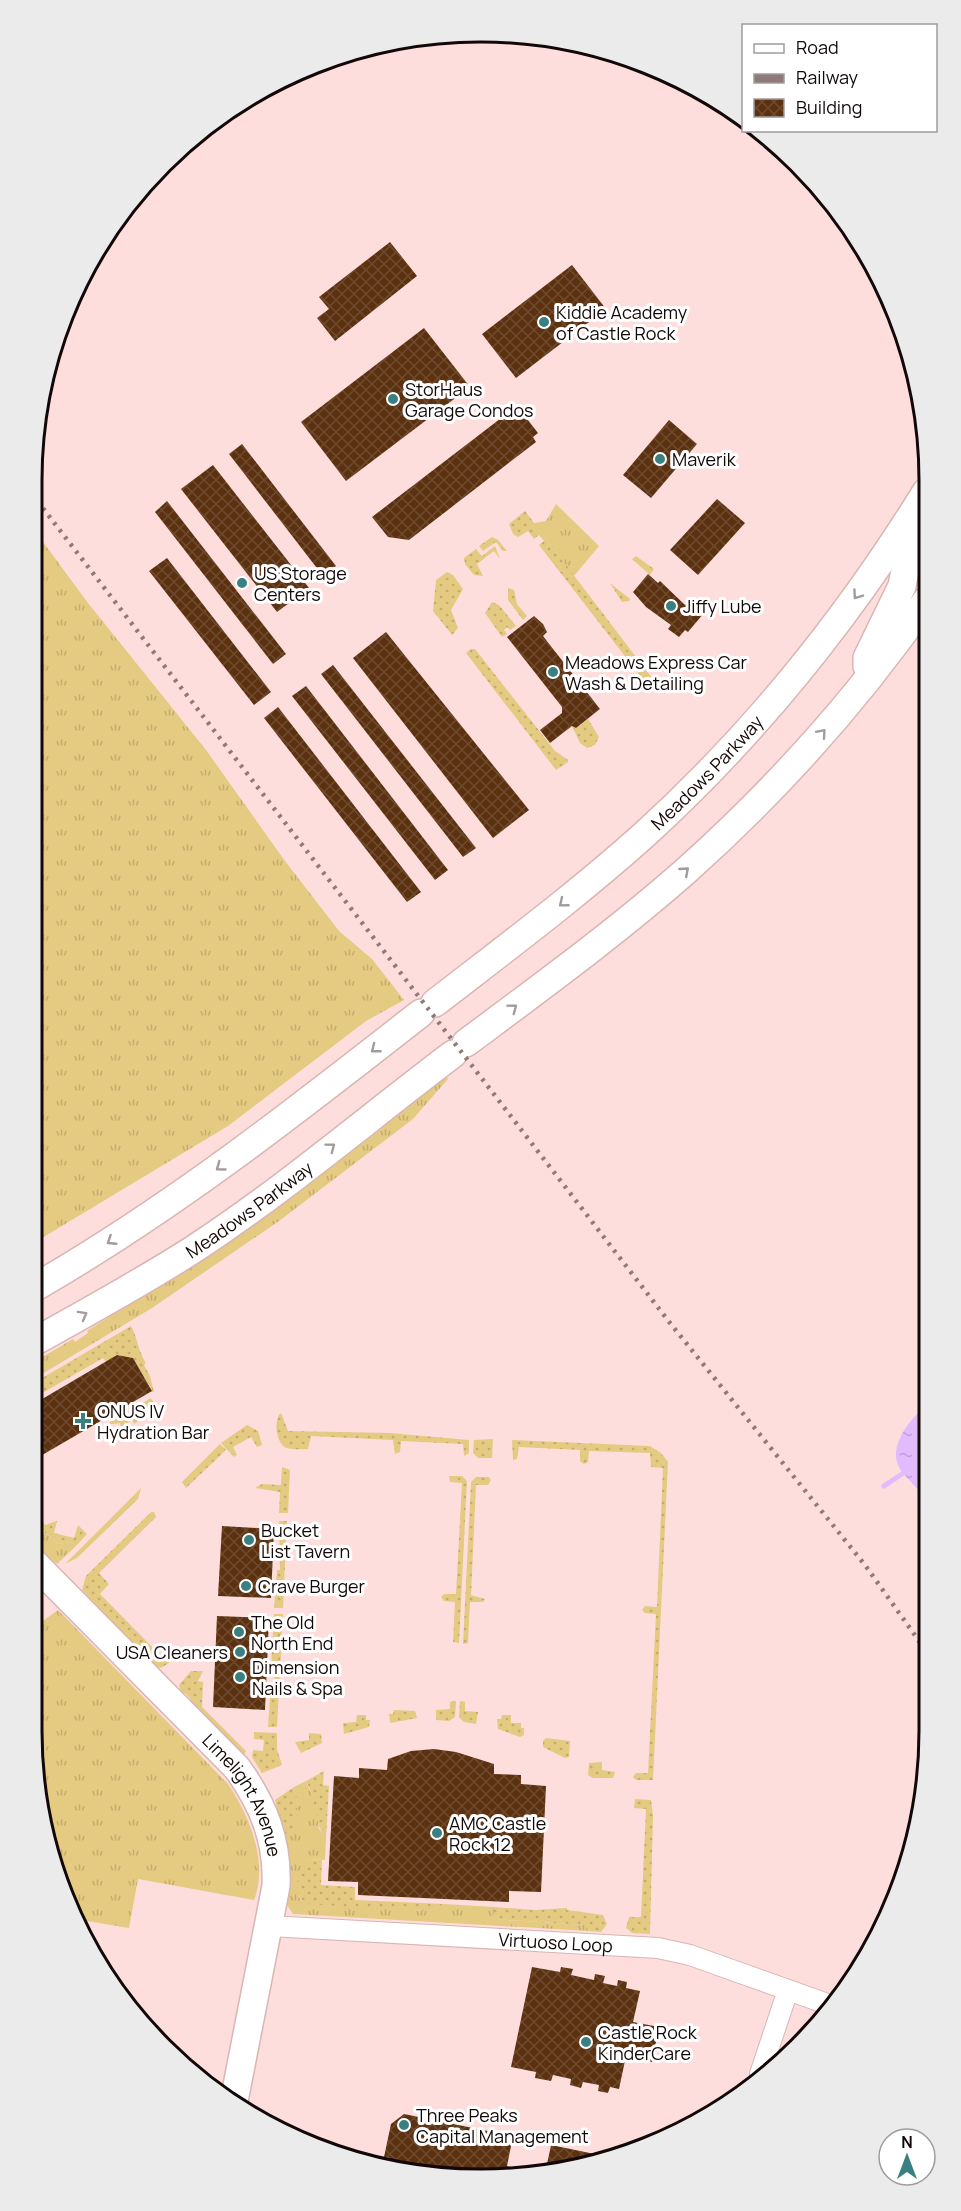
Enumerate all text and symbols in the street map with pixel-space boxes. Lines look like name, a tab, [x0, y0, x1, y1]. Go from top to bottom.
legend	[742, 24, 937, 132]
text: Road	[796, 35, 839, 59]
text: Railway	[796, 65, 858, 89]
text: Building	[796, 95, 862, 119]
place label: Kiddie Academy of Castle Rock	[556, 300, 688, 345]
marker: Kiddie Academy of Castle Rock	[537, 315, 551, 329]
place label: StorHaus Garage Condos	[405, 377, 533, 422]
marker: StorHaus Garage Condos	[386, 392, 400, 406]
place label: Maverik	[672, 447, 737, 471]
marker: Maverik	[653, 452, 667, 466]
place label: US Storage Centers	[254, 561, 347, 606]
marker: US Storage Centers	[235, 576, 249, 590]
one-way arrow	[853, 589, 864, 600]
place label: Jiffy Lube	[683, 594, 762, 618]
marker: Jiffy Lube	[664, 599, 678, 613]
place label: Meadows Express Car Wash & Detailing	[565, 650, 748, 695]
marker: Meadows Express Car Wash & Detailing	[546, 665, 560, 679]
street label: Meadows Parkway	[646, 710, 768, 835]
one-way arrow	[815, 729, 826, 739]
one-way arrow	[678, 867, 689, 878]
one-way arrow	[559, 896, 570, 907]
one-way arrow	[506, 1004, 517, 1015]
one-way arrow	[371, 1041, 382, 1052]
one-way arrow	[324, 1144, 335, 1155]
street label: Meadows Parkway	[181, 1155, 318, 1263]
one-way arrow	[215, 1160, 226, 1171]
one-way arrow	[107, 1233, 117, 1245]
one-way arrow	[77, 1310, 87, 1322]
place label: ONUS IV Hydration Bar	[97, 1399, 210, 1444]
marker: ONUS IV Hydration Bar	[74, 1412, 92, 1430]
place label: Bucket List Tavern	[261, 1518, 350, 1563]
marker: Bucket List Tavern	[242, 1533, 256, 1547]
place label: Crave Burger	[258, 1574, 366, 1598]
marker: Crave Burger	[239, 1579, 253, 1593]
place label: The Old North End	[251, 1610, 334, 1655]
marker: The Old North End	[232, 1625, 246, 1639]
place label: USA Cleaners	[116, 1640, 228, 1664]
marker: USA Cleaners	[233, 1645, 247, 1659]
place label: Dimension Nails & Spa	[252, 1655, 343, 1700]
marker: Dimension Nails & Spa	[233, 1670, 247, 1684]
street label: Limelight Avenue	[197, 1728, 287, 1858]
place label: AMC Castle Rock 12	[449, 1811, 546, 1856]
marker: AMC Castle Rock 12	[430, 1826, 444, 1840]
street label: Virtuoso Loop	[498, 1927, 613, 1957]
place label: Castle Rock KinderCare	[598, 2020, 698, 2065]
marker: Castle Rock KinderCare	[579, 2035, 593, 2049]
place label: Three Peaks Capital Management	[416, 2103, 589, 2148]
marker: Three Peaks Capital Management	[397, 2118, 411, 2132]
north arrow	[877, 2127, 937, 2187]
text: N	[901, 2131, 913, 2153]

